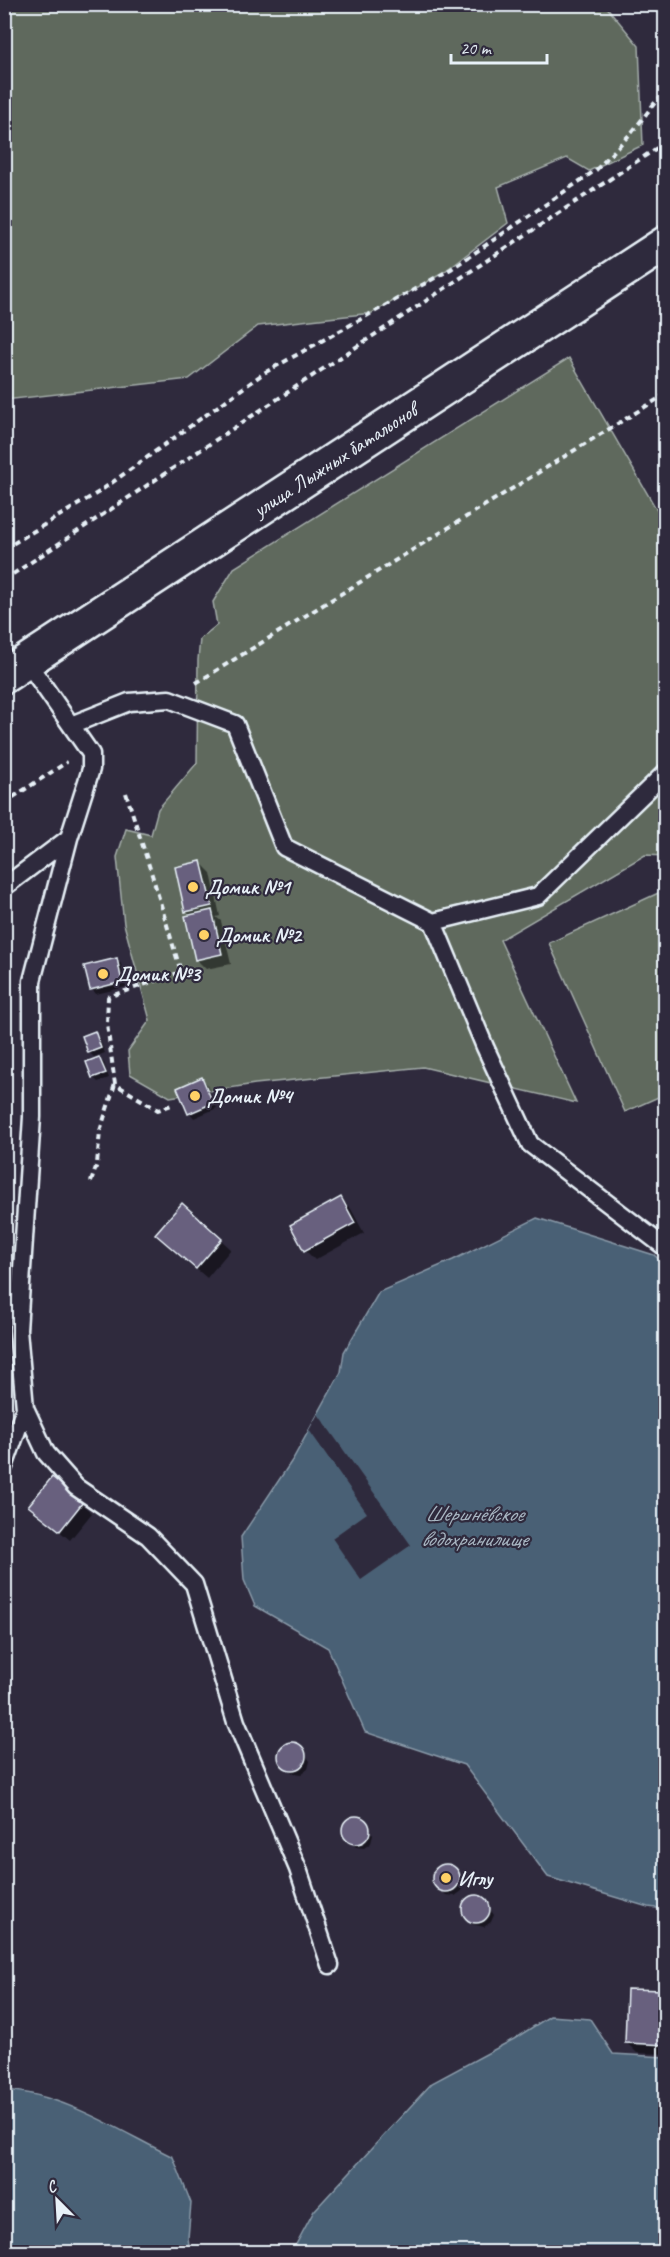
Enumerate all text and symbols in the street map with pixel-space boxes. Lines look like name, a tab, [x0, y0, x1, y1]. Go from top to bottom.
scale bar	[451, 27, 547, 65]
text: 20 m	[460, 37, 493, 59]
street label: улица Лыжных батальонов	[246, 395, 426, 524]
place label: Домик №1	[205, 874, 293, 900]
marker: Домик №1	[186, 880, 200, 894]
place label: Домик №2	[216, 922, 304, 948]
marker: Домик №2	[197, 928, 211, 942]
place label: Домик №3	[115, 961, 203, 987]
marker: Домик №3	[96, 967, 110, 981]
place label: Домик №4	[207, 1083, 295, 1109]
marker: Домик №4	[188, 1089, 202, 1103]
water label: Шершнёвское водохранилище	[421, 1500, 530, 1553]
place label: Иглу	[458, 1865, 494, 1891]
marker: Иглу	[439, 1871, 453, 1885]
north arrow	[27, 2170, 87, 2230]
text: С	[44, 2176, 61, 2198]

